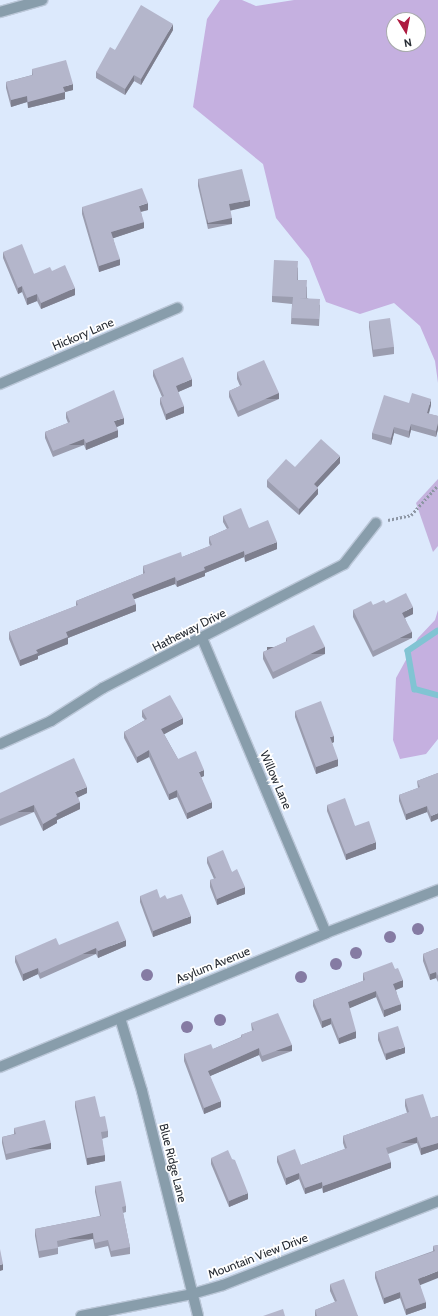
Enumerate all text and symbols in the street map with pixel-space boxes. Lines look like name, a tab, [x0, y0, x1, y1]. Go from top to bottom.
north arrow	[386, 12, 426, 52]
text: N	[403, 35, 413, 50]
street label: Hickory Lane	[50, 315, 116, 353]
street label: Hatheway Drive	[150, 605, 228, 655]
street label: Willow Lane	[257, 749, 295, 811]
street label: Asylum Avenue	[174, 944, 252, 986]
street label: Blue Ridge Lane	[156, 1122, 190, 1204]
street label: Mountain View Drive	[206, 1230, 310, 1282]

